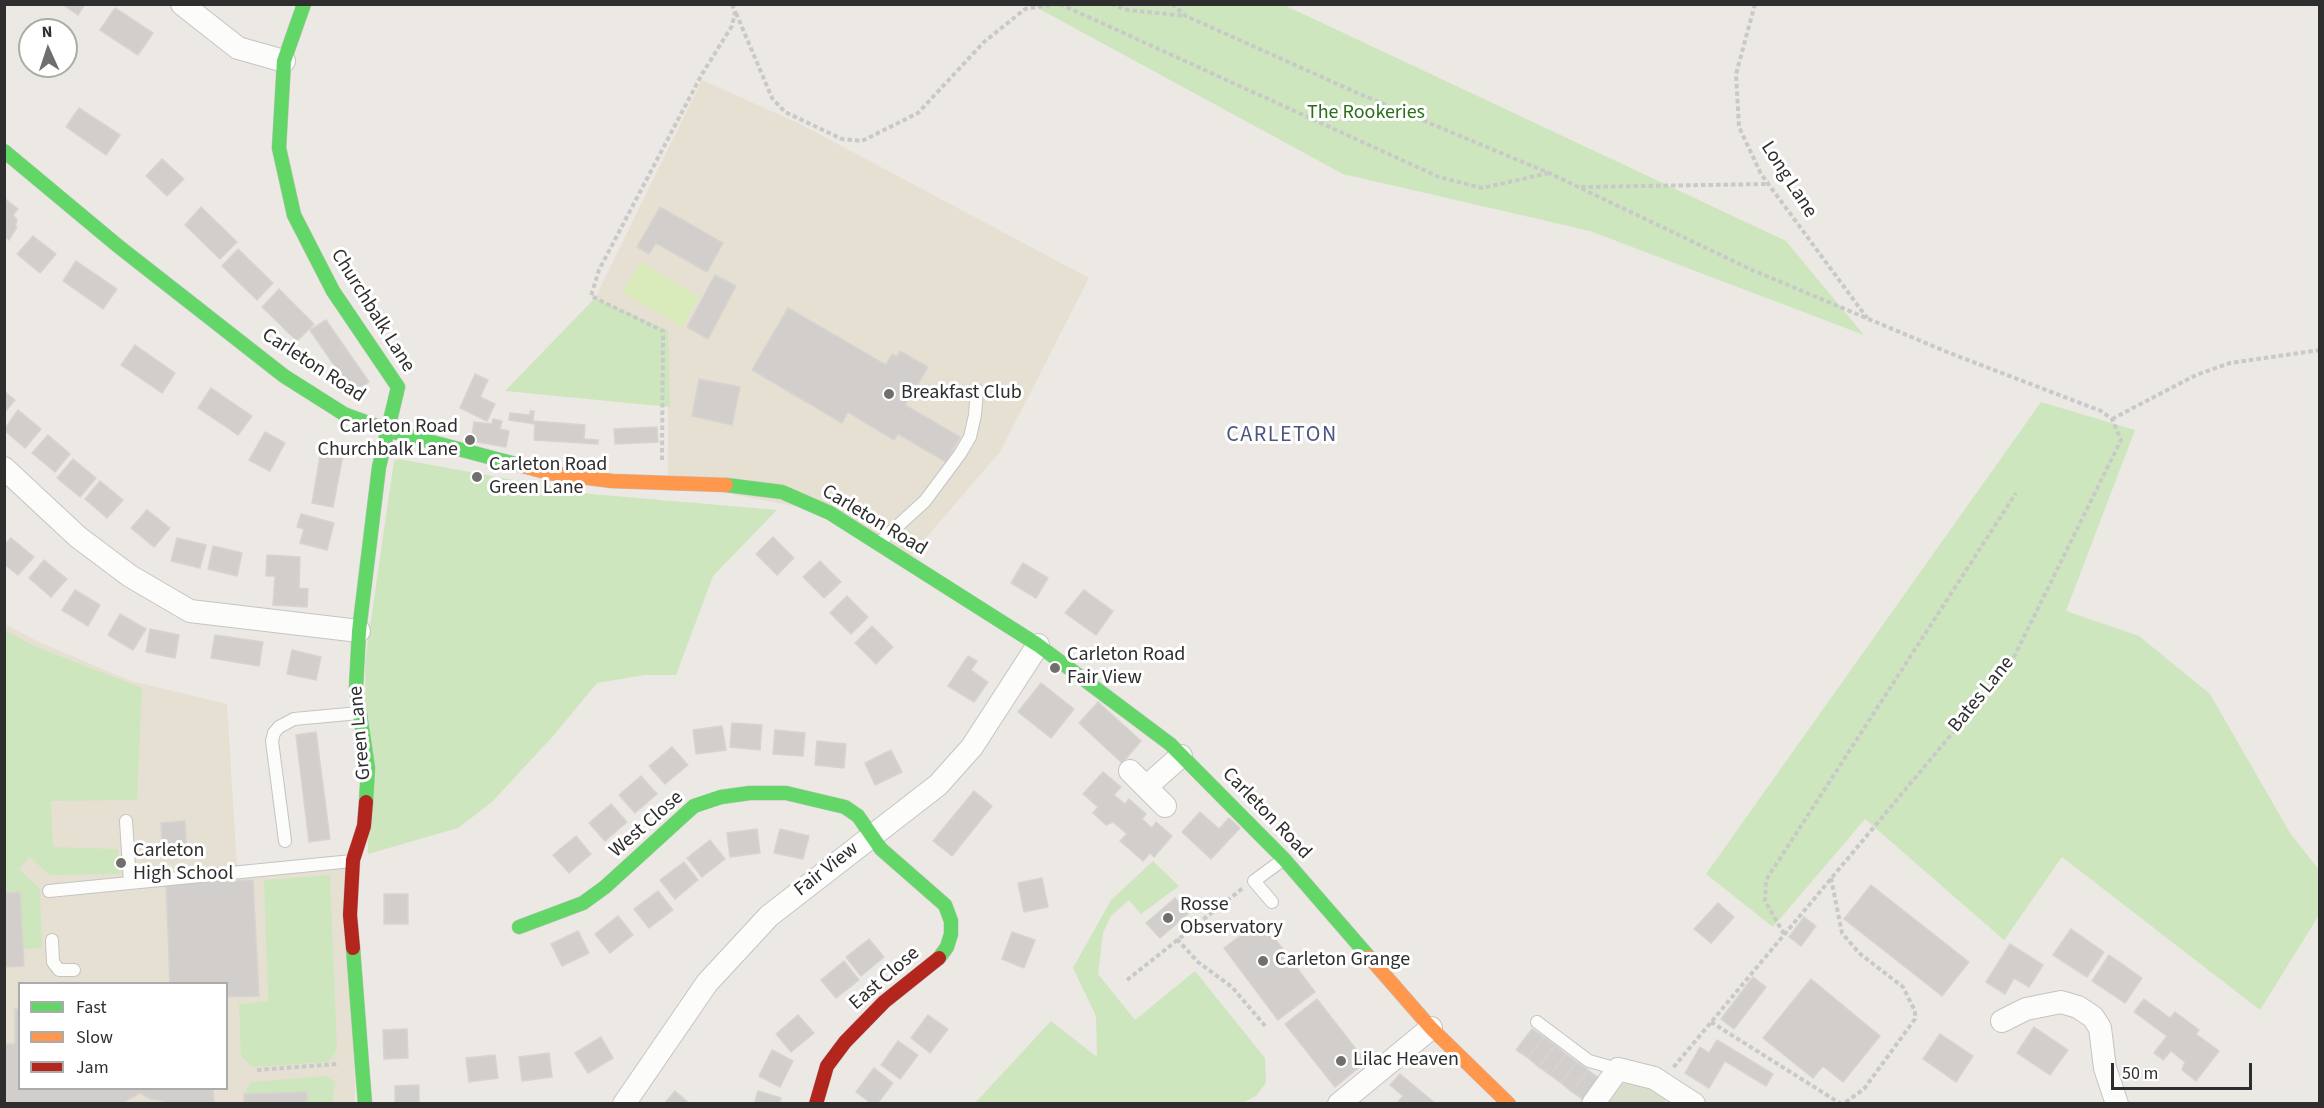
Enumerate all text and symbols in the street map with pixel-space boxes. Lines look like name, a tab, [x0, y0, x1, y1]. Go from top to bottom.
north arrow	[18, 18, 78, 78]
text: N	[41, 21, 53, 43]
park label: The Rookeries	[1307, 102, 1425, 126]
street label: Long Lane	[1755, 137, 1821, 223]
street label: Churchbalk Lane	[325, 245, 419, 377]
street label: Carleton Road	[257, 324, 369, 408]
place label: Breakfast Club	[901, 382, 1022, 406]
marker: Breakfast Club	[882, 387, 896, 401]
place label: Carleton Road Churchbalk Lane	[318, 416, 458, 463]
district label: CARLETON	[1226, 423, 1338, 449]
marker: Carleton Road Churchbalk Lane	[463, 433, 477, 447]
place label: Carleton Road Green Lane	[489, 454, 607, 501]
marker: Carleton Road Green Lane	[470, 470, 484, 484]
street label: Carleton Road	[817, 480, 931, 562]
place label: Carleton Road Fair View	[1067, 644, 1185, 691]
street label: Bates Lane	[1944, 652, 2020, 738]
marker: Carleton Road Fair View	[1048, 661, 1062, 675]
street label: Green Lane	[345, 685, 377, 781]
street label: Carleton Road	[1216, 763, 1316, 865]
street label: West Close	[605, 786, 689, 864]
street label: Fair View	[790, 838, 864, 902]
place label: Carleton High School	[133, 840, 233, 887]
marker: Carleton High School	[114, 856, 128, 870]
place label: Rosse Observatory	[1180, 894, 1283, 941]
marker: Rosse Observatory	[1161, 911, 1175, 925]
street label: East Close	[845, 942, 925, 1016]
place label: Carleton Grange	[1275, 949, 1410, 973]
marker: Carleton Grange	[1256, 954, 1270, 968]
legend	[18, 982, 228, 1090]
text: Fast	[76, 995, 107, 1020]
text: Slow	[76, 1025, 113, 1050]
place label: Lilac Heaven	[1353, 1049, 1459, 1073]
scale bar	[2114, 1051, 2255, 1089]
marker: Lilac Heaven	[1334, 1054, 1348, 1068]
text: Jam	[76, 1055, 109, 1080]
text: 50 m	[2122, 1061, 2158, 1086]

